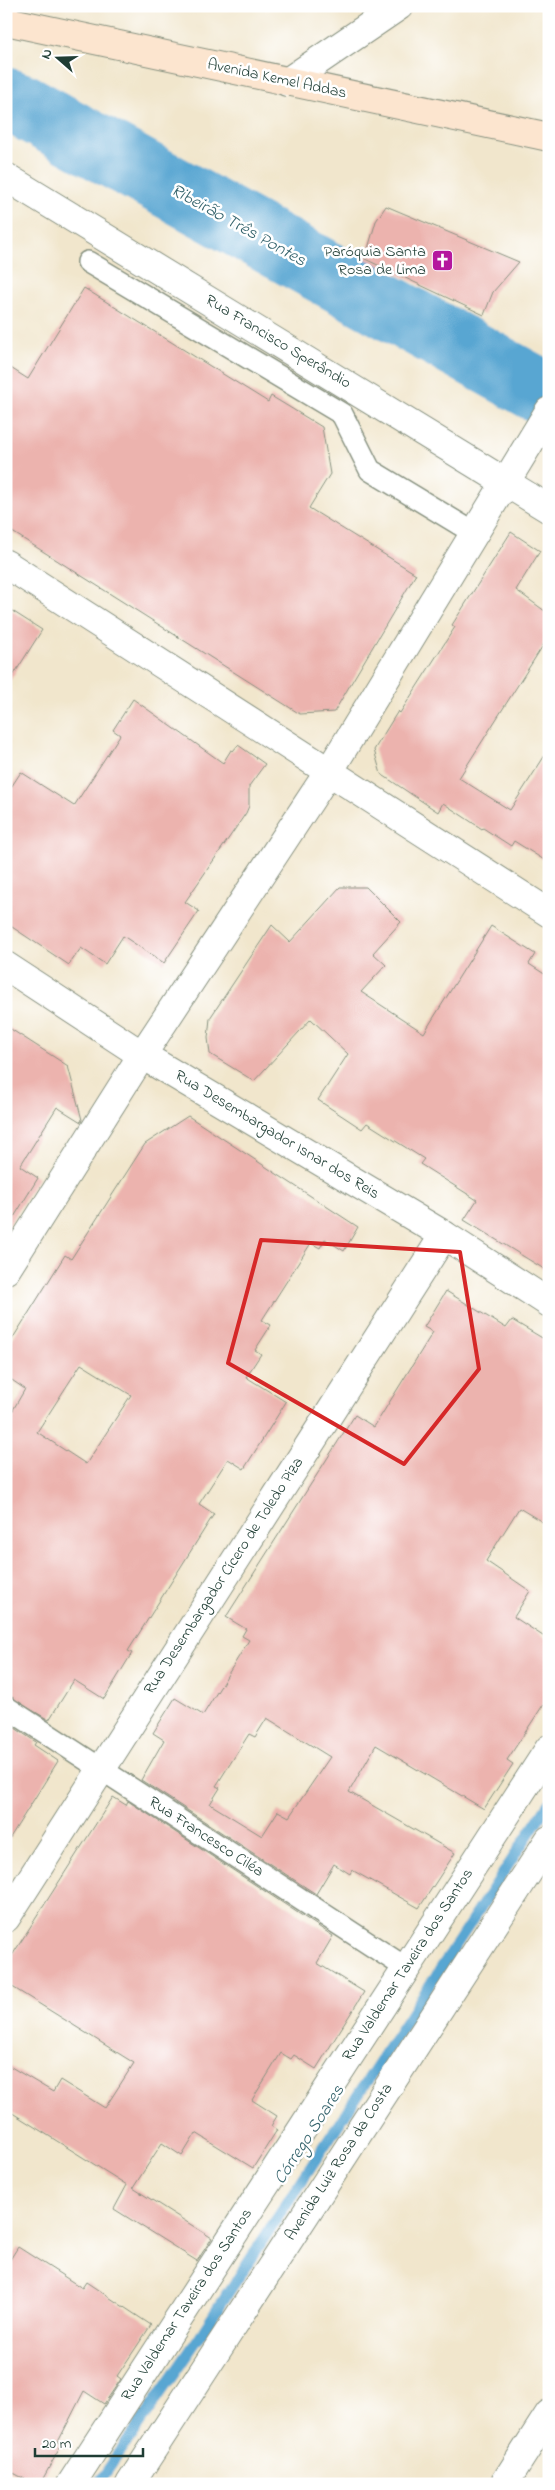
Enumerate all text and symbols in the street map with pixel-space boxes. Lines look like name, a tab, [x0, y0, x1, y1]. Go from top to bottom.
north arrow	[32, 32, 82, 82]
text: N	[36, 46, 59, 62]
street label: Avenida Kemel Addas	[205, 53, 349, 105]
water label: Ribeirão Três Pontes	[166, 178, 311, 274]
place label: Paróquia Santa Rosa de Lima	[324, 240, 426, 282]
church icon: Paróquia Santa Rosa de Lima	[430, 249, 454, 273]
street label: Rua Francisco Sperândio	[200, 289, 356, 395]
street label: Rua Desembargador Isnar dos Reis	[170, 1064, 384, 1206]
street label: Rua Desembargador Cícero de Toledo Piza	[138, 1453, 310, 1699]
street label: Rua Francesco Ciléa	[144, 1791, 268, 1883]
street label: Rua Valdemar Taveira dos Santos	[336, 1864, 480, 2066]
street label: Avenida Luiz Rosa da Costa	[279, 2078, 399, 2246]
water label: Córrego Soares	[268, 2079, 352, 2190]
street label: Rua Valdemar Taveira dos Santos	[115, 2204, 259, 2406]
scale bar	[35, 2425, 142, 2457]
text: 20 m	[42, 2433, 72, 2455]

